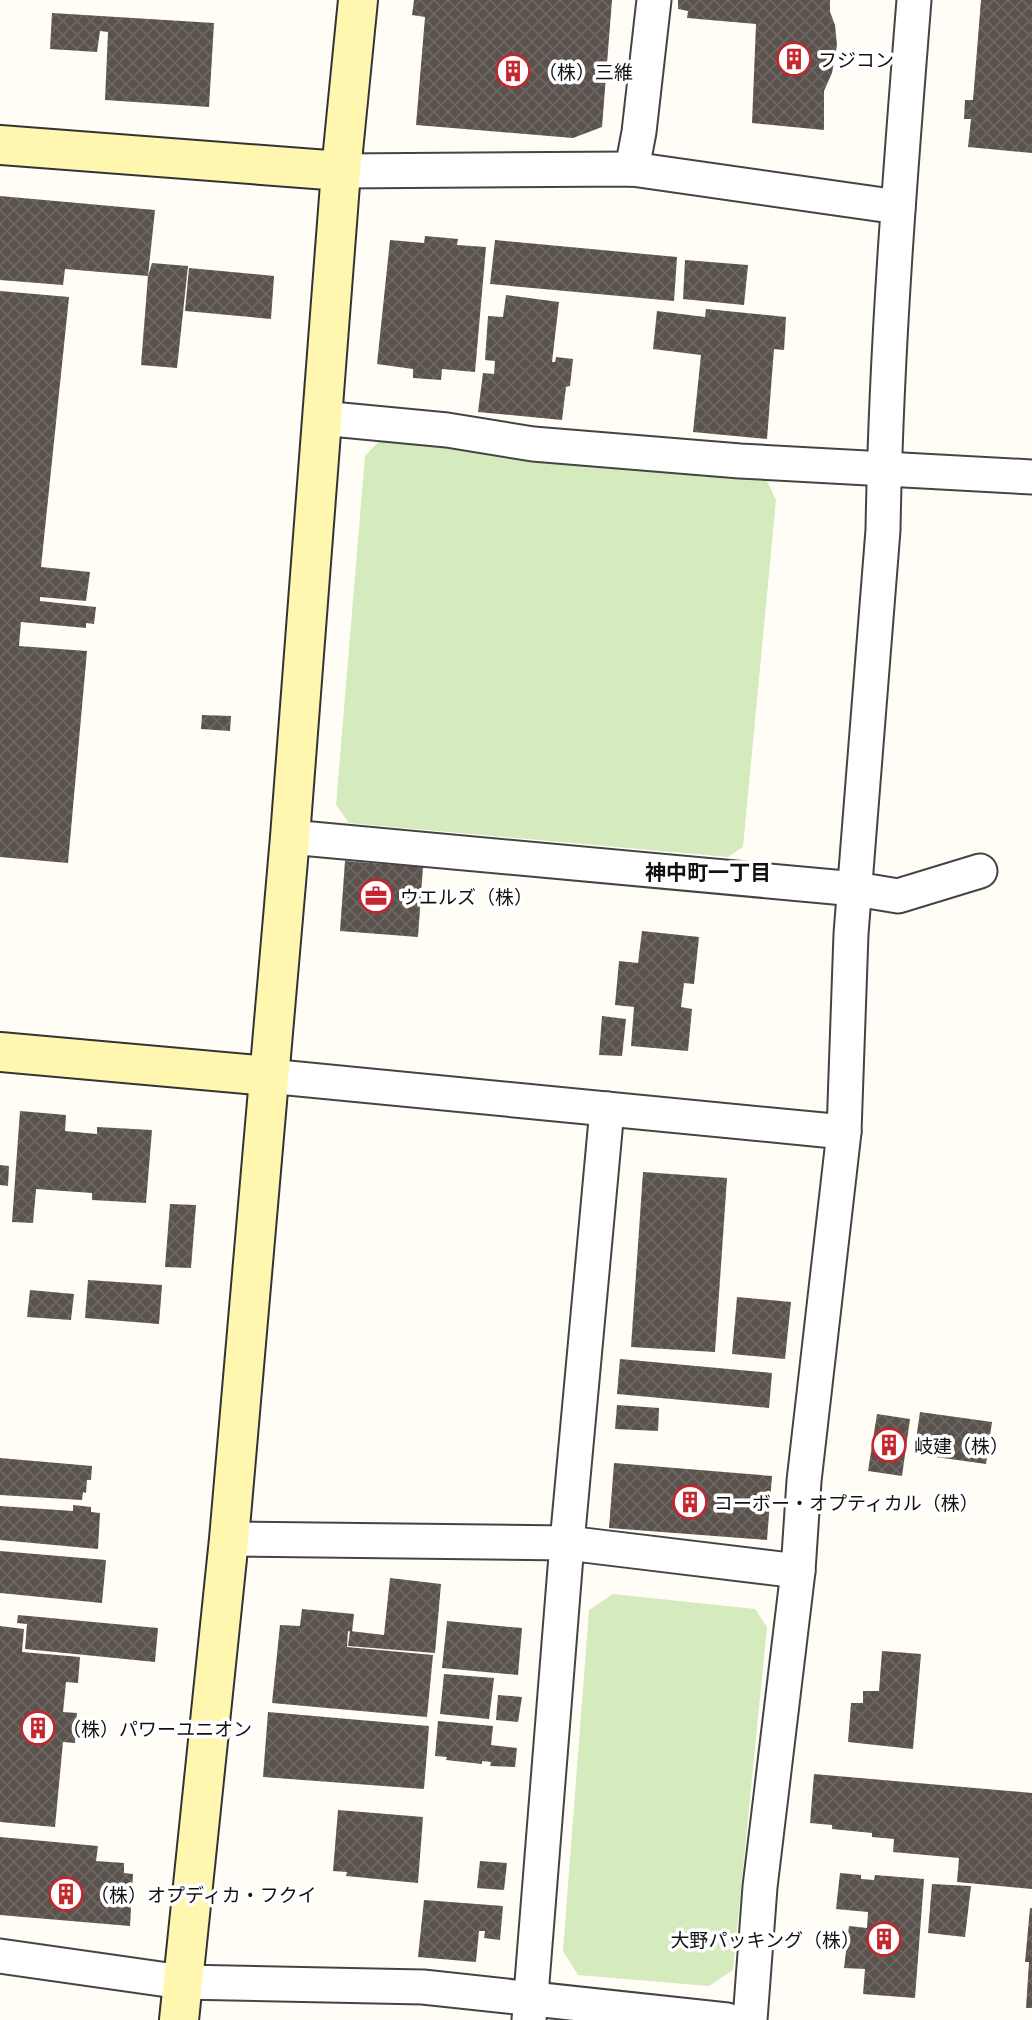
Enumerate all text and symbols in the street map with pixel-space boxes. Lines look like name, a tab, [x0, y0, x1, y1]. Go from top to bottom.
building icon: フジコン	[775, 40, 813, 78]
place label: フジコン	[818, 45, 894, 73]
building icon: （株）三維	[494, 52, 532, 90]
place label: （株）三維	[538, 57, 633, 85]
district label: 神中町一丁目	[645, 855, 771, 886]
office icon: ウエルズ（株）	[357, 877, 395, 915]
place label: ウエルズ（株）	[400, 882, 533, 910]
building icon: 岐建（株）	[870, 1426, 908, 1464]
place label: 岐建（株）	[914, 1431, 1009, 1459]
building icon: コーボー・オプティカル（株）	[671, 1483, 709, 1521]
place label: コーボー・オプティカル（株）	[714, 1488, 979, 1516]
building icon: （株）パワーユニオン	[19, 1709, 57, 1747]
place label: （株）パワーユニオン	[62, 1714, 252, 1742]
building icon: （株）オプディカ・フクイ	[47, 1875, 85, 1913]
place label: （株）オプディカ・フクイ	[90, 1880, 317, 1908]
building icon: 大野パッキング（株）	[865, 1920, 903, 1958]
place label: 大野パッキング（株）	[671, 1925, 860, 1953]

